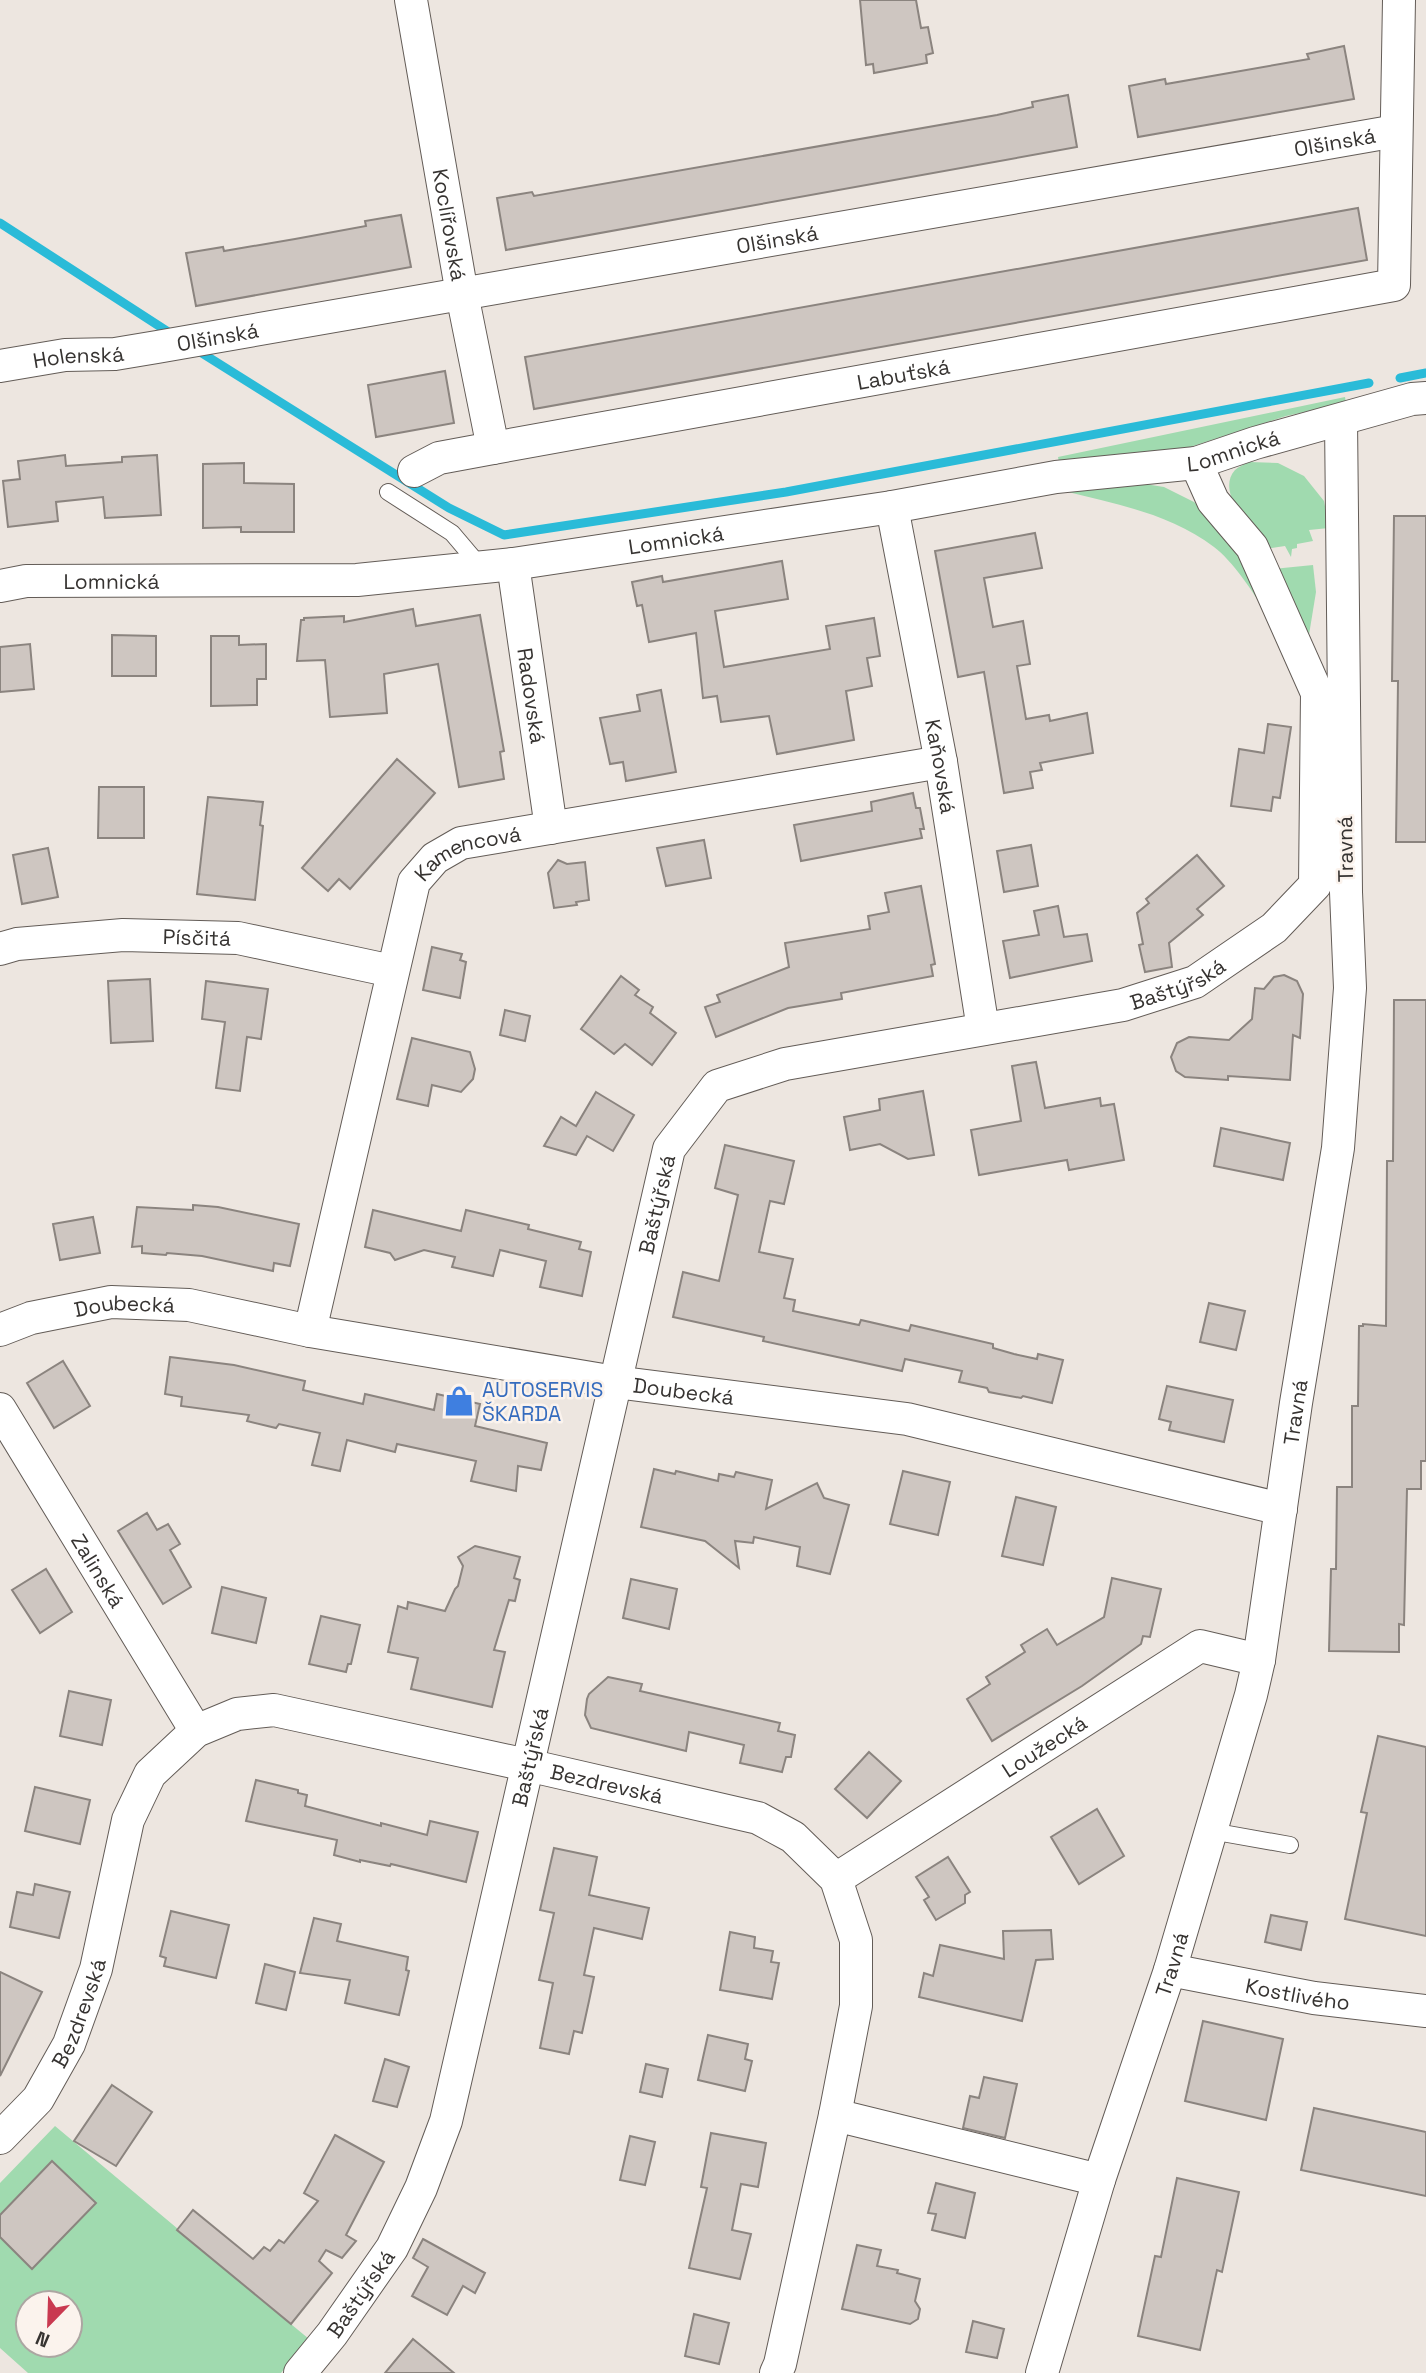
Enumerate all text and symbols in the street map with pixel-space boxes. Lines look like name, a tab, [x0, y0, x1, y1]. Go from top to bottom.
street label: Olšinská	[1292, 121, 1378, 162]
street label: Koclířovská	[427, 166, 473, 283]
street label: Olšinská	[734, 219, 820, 259]
street label: Olšinská	[175, 316, 261, 357]
street label: Holenská	[31, 339, 126, 374]
street label: Labuťská	[855, 352, 952, 395]
street label: Lomnická	[1186, 423, 1283, 477]
street label: Lomnická	[626, 519, 725, 560]
street label: Lomnická	[63, 567, 160, 594]
street label: Radovská	[512, 646, 552, 745]
street label: Kaňovská	[920, 717, 962, 816]
street label: Travná	[1331, 816, 1359, 882]
street label: Kamencová	[408, 820, 523, 886]
street label: Písčitá	[162, 923, 231, 951]
street label: Baštýřská	[1126, 952, 1230, 1015]
street label: Baštýřská	[632, 1152, 681, 1257]
street label: Doubecká	[72, 1288, 175, 1323]
street label: Doubecká	[632, 1371, 736, 1410]
place label: AUTOSERVIS ŠKARDA	[482, 1376, 603, 1427]
street label: Travná	[1277, 1377, 1313, 1447]
shop icon: AUTOSERVIS ŠKARDA	[442, 1384, 476, 1418]
street label: Zalinská	[66, 1529, 131, 1612]
street label: Baštýřská	[505, 1705, 554, 1809]
street label: Loužecká	[996, 1709, 1092, 1783]
street label: Bezdrevská	[548, 1757, 666, 1809]
street label: Travná	[1149, 1929, 1194, 2000]
street label: Bezdrevská	[45, 1956, 111, 2072]
street label: Kostlivého	[1243, 1972, 1351, 2016]
street label: Baštýřská	[320, 2244, 400, 2343]
north arrow	[14, 2289, 84, 2359]
text: N	[32, 2325, 53, 2353]

